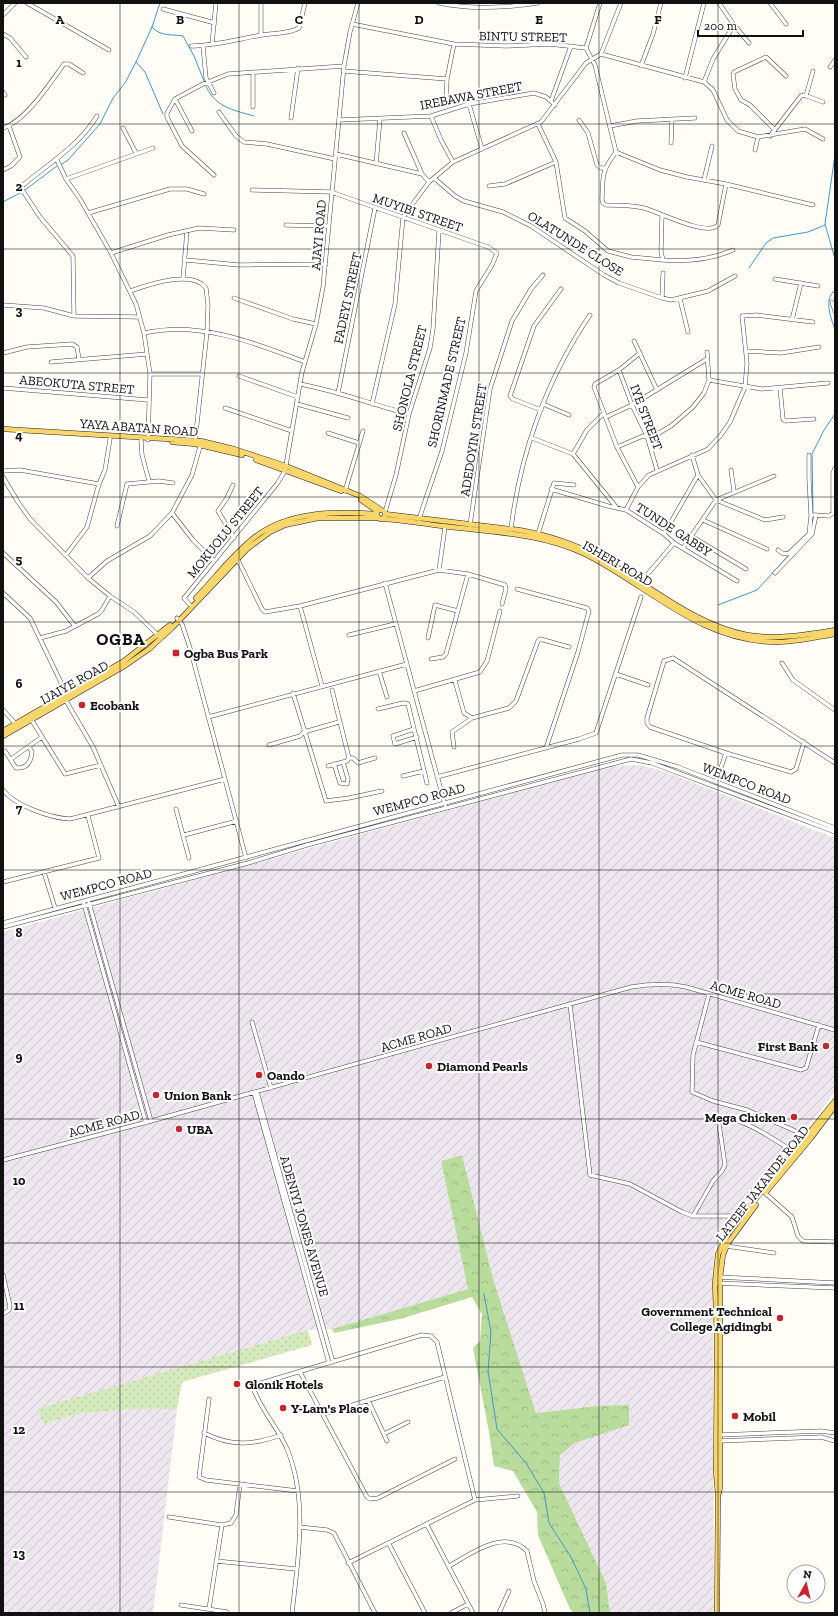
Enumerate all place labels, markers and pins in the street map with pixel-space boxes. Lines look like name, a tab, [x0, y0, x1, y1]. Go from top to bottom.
place label: Ogba Bus Park	[184, 646, 268, 661]
marker: Ogba Bus Park	[171, 648, 181, 658]
place label: Ecobank	[90, 698, 139, 713]
marker: Ecobank	[77, 700, 87, 710]
place label: First Bank	[758, 1039, 818, 1054]
marker: First Bank	[821, 1041, 831, 1051]
place label: Diamond Pearls	[437, 1059, 528, 1074]
marker: Diamond Pearls	[424, 1061, 434, 1071]
place label: Oando	[267, 1068, 305, 1083]
marker: Oando	[254, 1070, 264, 1080]
place label: Union Bank	[164, 1088, 231, 1103]
marker: Union Bank	[151, 1090, 161, 1100]
place label: Mega Chicken	[705, 1110, 786, 1125]
marker: Mega Chicken	[789, 1112, 799, 1122]
place label: UBA	[187, 1122, 213, 1137]
marker: UBA	[174, 1124, 184, 1134]
place label: Government Technical College Agidingbi	[641, 1304, 772, 1334]
marker: Government Technical College Agidingbi	[775, 1313, 785, 1323]
place label: Glonik Hotels	[245, 1377, 323, 1392]
marker: Glonik Hotels	[232, 1379, 242, 1389]
place label: Y-Lam's Place	[291, 1401, 370, 1416]
marker: Y-Lam's Place	[278, 1403, 288, 1413]
place label: Mobil	[743, 1409, 776, 1424]
marker: Mobil	[730, 1411, 740, 1421]

